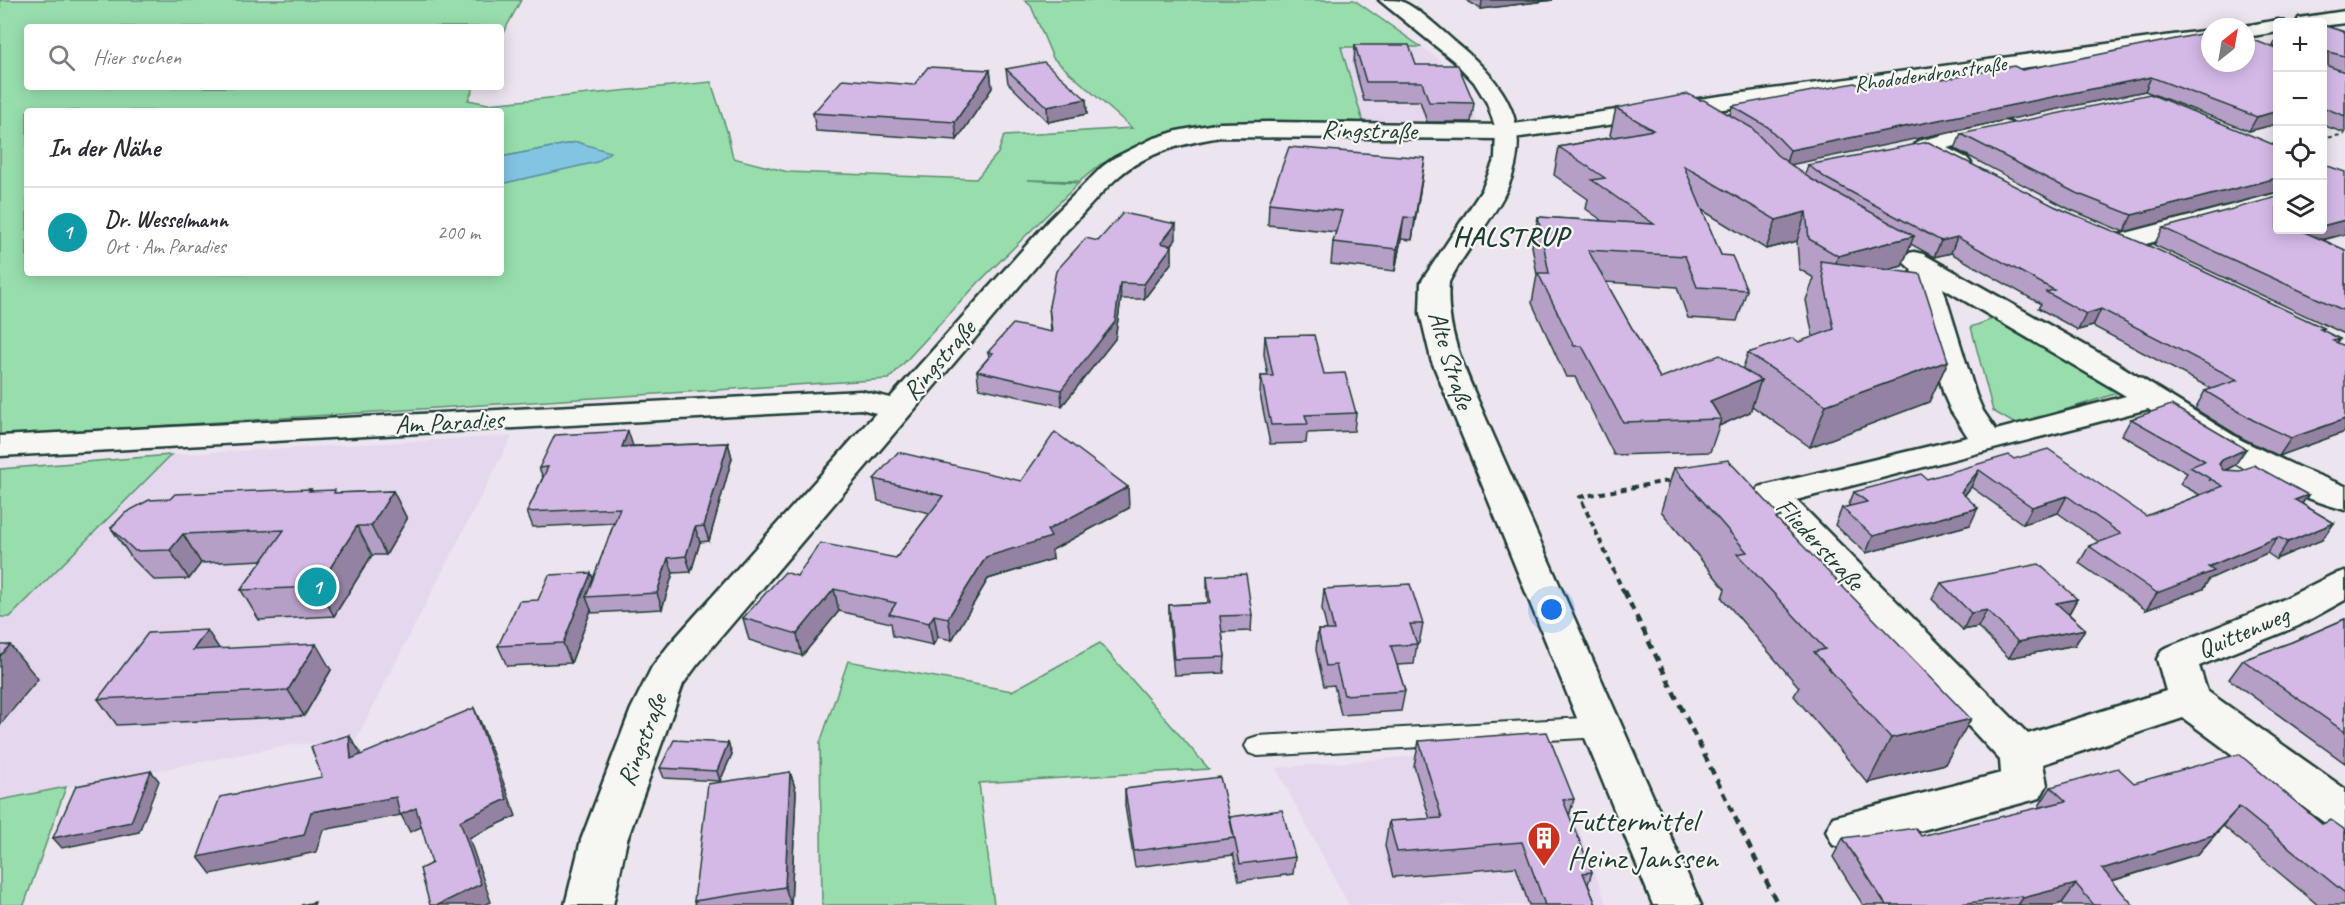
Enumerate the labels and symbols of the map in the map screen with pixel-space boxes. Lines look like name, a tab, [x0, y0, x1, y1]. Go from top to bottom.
north arrow	[2201, 18, 2255, 72]
street label: Rhododendronstraße	[1852, 49, 2010, 99]
street label: Ringstraße	[1321, 113, 1420, 147]
district label: HALSTRUP	[1453, 219, 1572, 253]
street label: Alte Straße	[1421, 307, 1482, 415]
street label: Ringstraße	[895, 311, 985, 407]
street label: Am Paradies	[394, 403, 506, 441]
street label: Fliederstraße	[1769, 491, 1873, 599]
pin: 1	[298, 564, 336, 610]
your location	[1537, 595, 1566, 624]
street label: Quittenweg	[2192, 597, 2295, 666]
street label: Ringstraße	[609, 687, 675, 791]
place label: Futtermittel Heinz Janssen	[1567, 800, 1719, 878]
building icon: Futtermittel Heinz Janssen	[1526, 820, 1562, 867]

